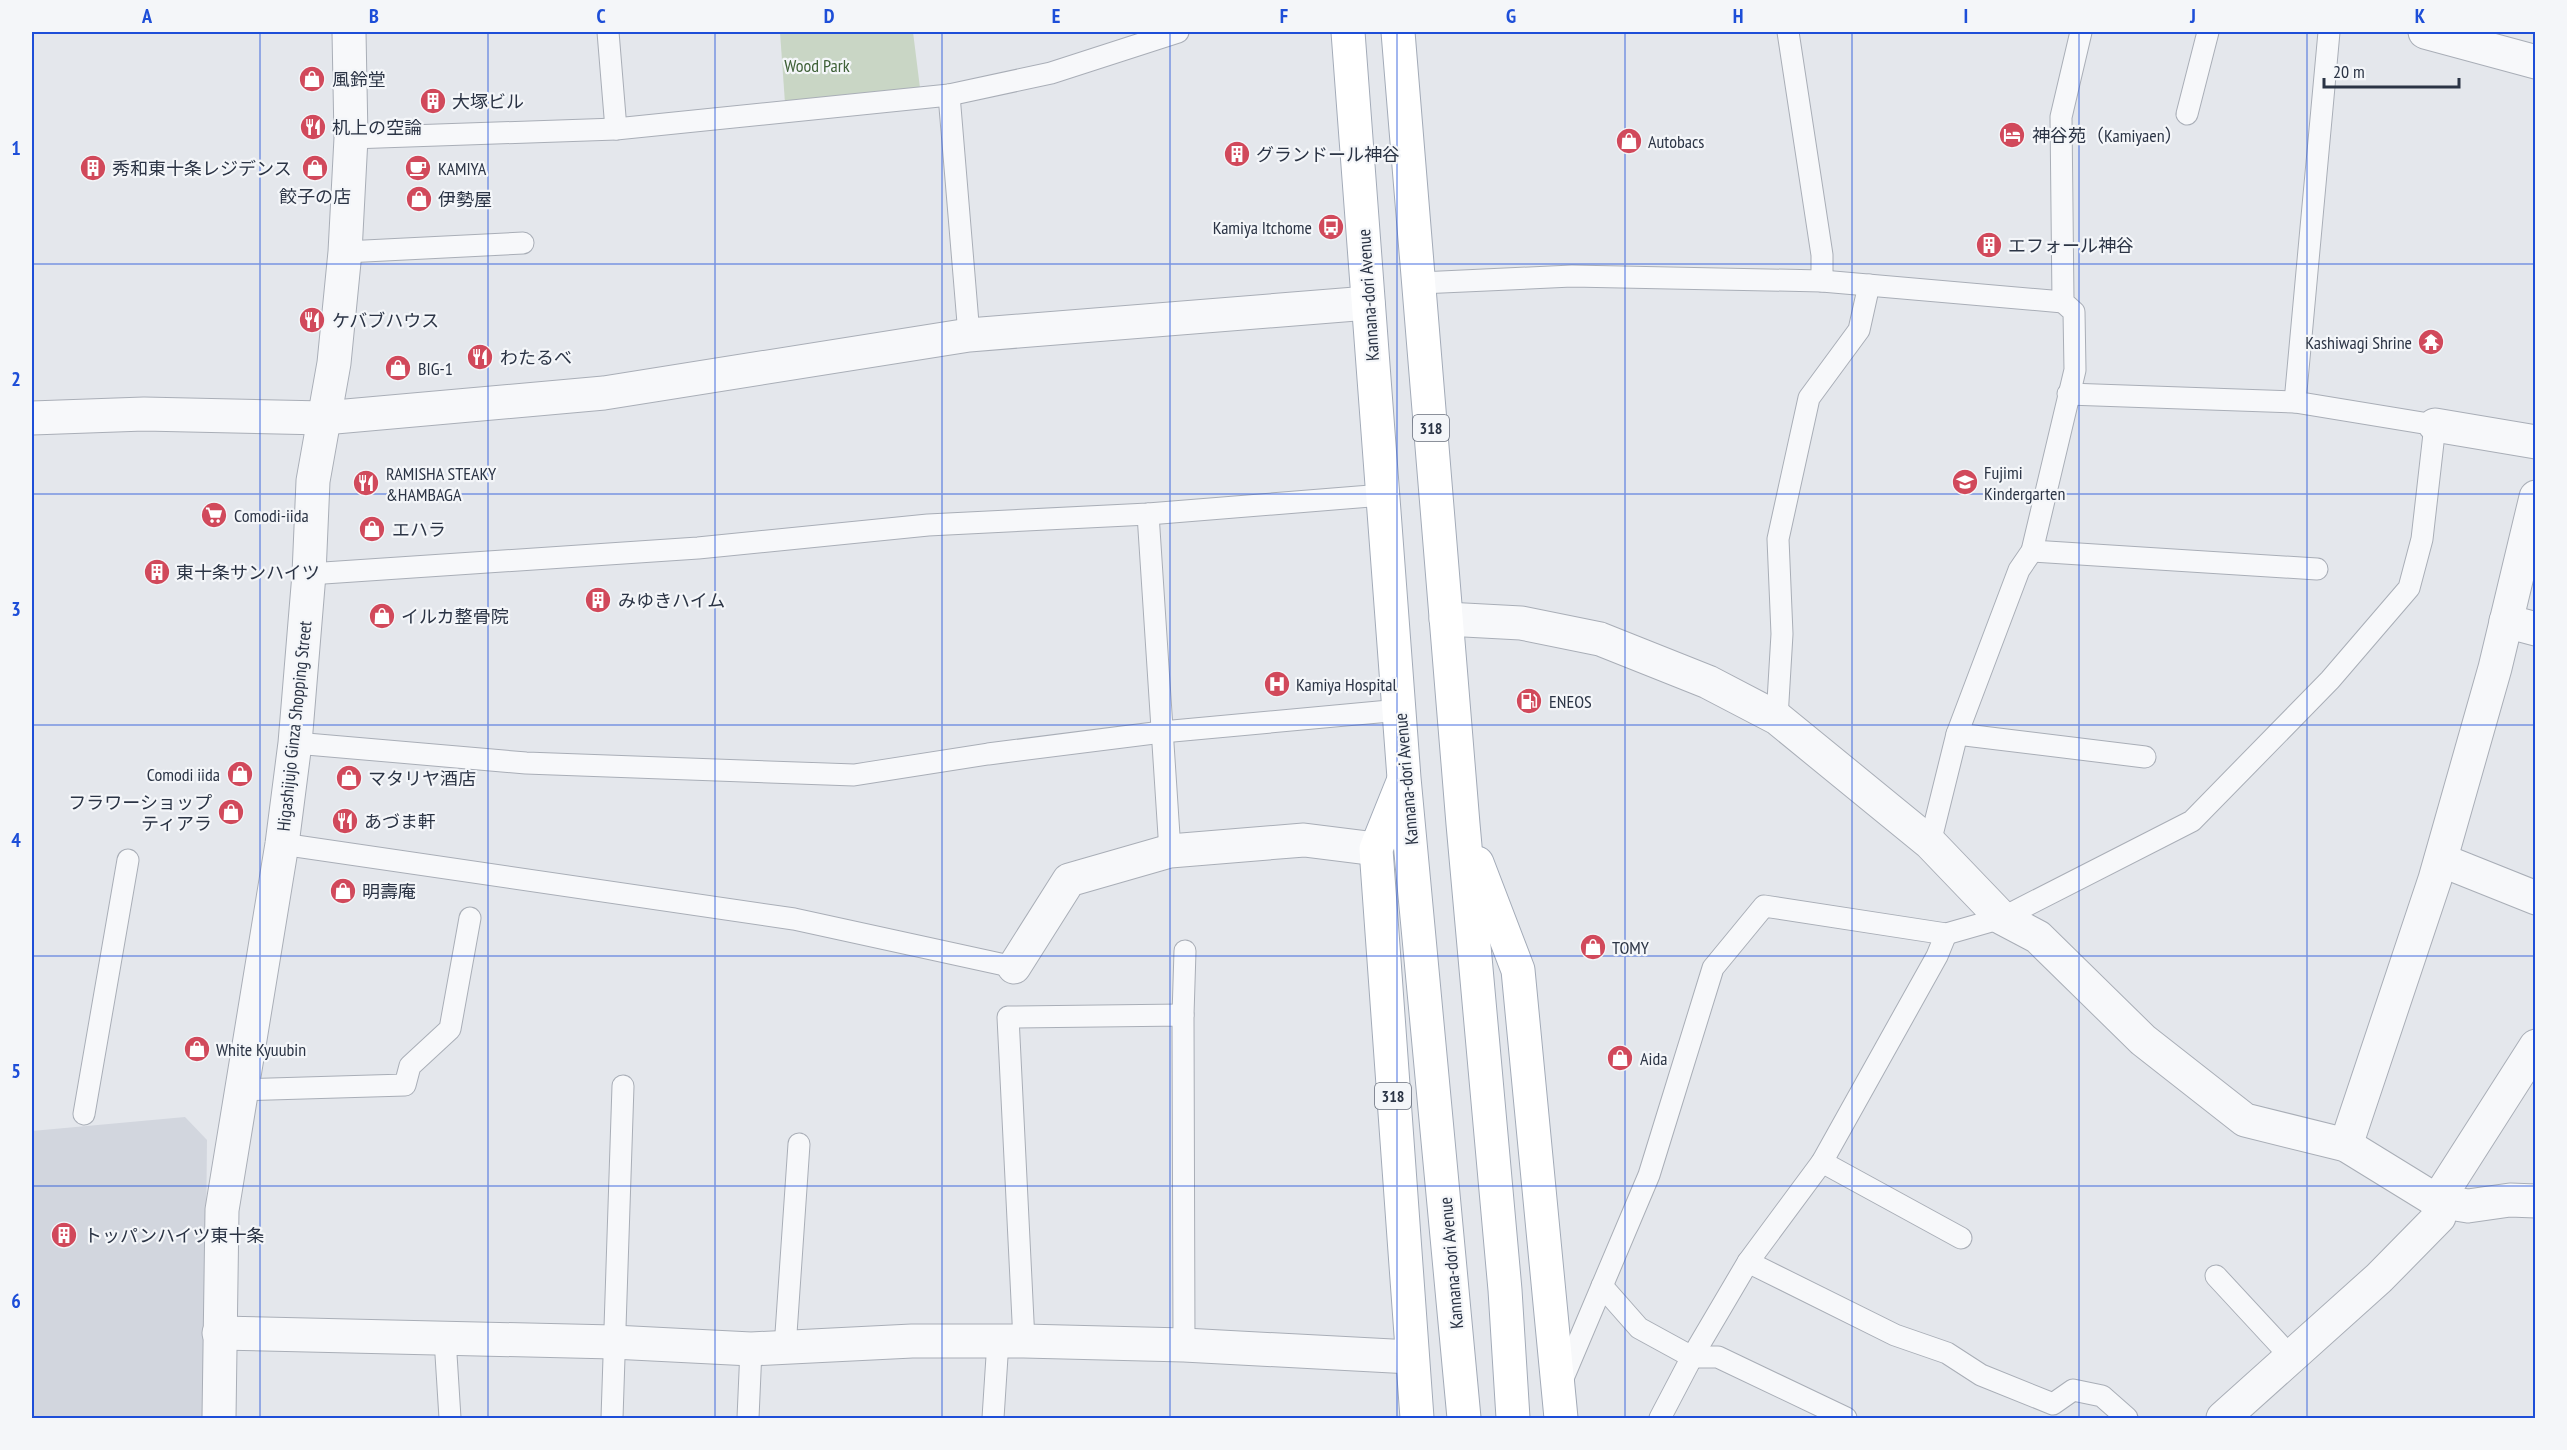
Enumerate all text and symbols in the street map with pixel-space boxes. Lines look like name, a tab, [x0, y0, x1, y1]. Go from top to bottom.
text: A	[141, 3, 153, 29]
text: B	[369, 3, 379, 29]
text: C	[596, 3, 606, 29]
text: D	[824, 3, 835, 29]
text: E	[1052, 3, 1060, 29]
text: F	[1280, 3, 1288, 29]
text: G	[1506, 3, 1516, 29]
text: H	[1733, 3, 1743, 29]
text: I	[1964, 3, 1968, 29]
text: J	[2189, 3, 2196, 29]
text: K	[2415, 3, 2426, 29]
scale bar	[2324, 51, 2459, 89]
park label: Wood Park	[784, 54, 850, 77]
text: 20 m	[2333, 60, 2365, 83]
shop icon: 風鈴堂	[297, 64, 327, 94]
place label: 風鈴堂	[332, 68, 386, 91]
building icon: 大塚ビル	[418, 86, 448, 116]
place label: 大塚ビル	[452, 90, 524, 113]
restaurant icon: 机上の空論	[298, 112, 328, 142]
place label: 机上の空論	[332, 116, 422, 139]
hotel icon: 神谷苑（Kamiyaen）	[1997, 120, 2027, 150]
place label: 神谷苑（Kamiyaen）	[2032, 124, 2183, 147]
shop icon: Autobacs	[1614, 126, 1644, 156]
place label: Autobacs	[1648, 130, 1704, 153]
text: 1	[11, 135, 21, 161]
building icon: グランドール神谷	[1222, 139, 1252, 169]
place label: グランドール神谷	[1256, 143, 1400, 166]
building icon: 秀和東十条レジデンス	[78, 153, 108, 183]
shop icon: 餃子の店	[300, 153, 330, 183]
cafe icon: KAMIYA	[403, 153, 433, 183]
place label: 秀和東十条レジデンス	[112, 157, 292, 180]
place label: KAMIYA	[438, 157, 487, 180]
shop icon: 伊勢屋	[404, 184, 434, 214]
place label: 餃子の店	[279, 185, 351, 208]
place label: 伊勢屋	[438, 188, 492, 211]
bus stop icon: Kamiya Itchome	[1316, 212, 1346, 242]
place label: Kamiya Itchome	[1213, 216, 1312, 239]
street label: Kannana-dori Avenue	[1352, 228, 1384, 362]
building icon: エフォール神谷	[1974, 230, 2004, 260]
place label: エフォール神谷	[2008, 234, 2134, 257]
restaurant icon: ケバブハウス	[297, 305, 327, 335]
place label: ケバブハウス	[332, 309, 439, 332]
temple icon: Kashiwagi Shrine	[2416, 327, 2446, 357]
place label: Kashiwagi Shrine	[2305, 331, 2412, 354]
restaurant icon: わたるべ	[465, 342, 495, 372]
place label: わたるべ	[500, 346, 572, 369]
shop icon: BIG-1	[383, 353, 413, 383]
place label: BIG-1	[418, 357, 453, 380]
text: 2	[11, 366, 21, 392]
road number: 318	[1413, 415, 1449, 441]
place label: Fujimi Kindergarten	[1984, 461, 2065, 505]
place label: RAMISHA STEAKY &HAMBAGA	[386, 462, 497, 506]
school or university icon: Fujimi Kindergarten	[1950, 467, 1980, 497]
restaurant icon: RAMISHA STEAKY &HAMBAGA	[351, 468, 381, 498]
supermarket icon: Comodi-iida	[199, 500, 229, 530]
place label: Comodi-iida	[234, 504, 309, 527]
shop icon: エハラ	[357, 514, 387, 544]
place label: エハラ	[392, 518, 446, 541]
building icon: 東十条サンハイツ	[142, 557, 172, 587]
place label: 東十条サンハイツ	[176, 561, 320, 584]
building icon: みゆきハイム	[583, 585, 613, 615]
place label: みゆきハイム	[618, 589, 725, 612]
text: 3	[11, 596, 21, 622]
shop icon: イルカ整骨院	[367, 601, 397, 631]
place label: イルカ整骨院	[401, 605, 508, 628]
street label: Higashijujo Ginza Shopping Street	[272, 620, 316, 832]
hospital icon: Kamiya Hospital	[1262, 669, 1292, 699]
place label: Kamiya Hospital	[1296, 673, 1397, 696]
fuel station icon: ENEOS	[1514, 686, 1544, 716]
place label: ENEOS	[1549, 690, 1592, 713]
street label: Kannana-dori Avenue	[1389, 712, 1423, 846]
shop icon: Comodi iida	[225, 759, 255, 789]
place label: Comodi iida	[147, 763, 220, 786]
shop icon: マタリヤ酒店	[334, 763, 364, 793]
place label: マタリヤ酒店	[368, 767, 476, 790]
place label: フラワーショップ ティアラ	[68, 791, 212, 835]
shop icon: フラワーショップ ティアラ	[216, 797, 246, 827]
restaurant icon: あづま軒	[330, 806, 360, 836]
place label: あづま軒	[364, 810, 436, 833]
text: 4	[11, 827, 21, 853]
shop icon: 明壽庵	[328, 876, 358, 906]
place label: 明壽庵	[362, 880, 416, 903]
shop icon: TOMY	[1578, 932, 1608, 962]
place label: TOMY	[1612, 936, 1650, 959]
shop icon: White Kyuubin	[182, 1034, 212, 1064]
place label: White Kyuubin	[216, 1038, 306, 1061]
shop icon: Aida	[1605, 1043, 1635, 1073]
place label: Aida	[1640, 1047, 1667, 1070]
text: 5	[11, 1058, 21, 1084]
road number: 318	[1375, 1083, 1411, 1109]
street label: Kannana-dori Avenue	[1434, 1196, 1468, 1330]
building icon: トッパンハイツ東十条	[49, 1220, 79, 1250]
place label: トッパンハイツ東十条	[84, 1224, 265, 1247]
text: 6	[11, 1288, 21, 1314]

